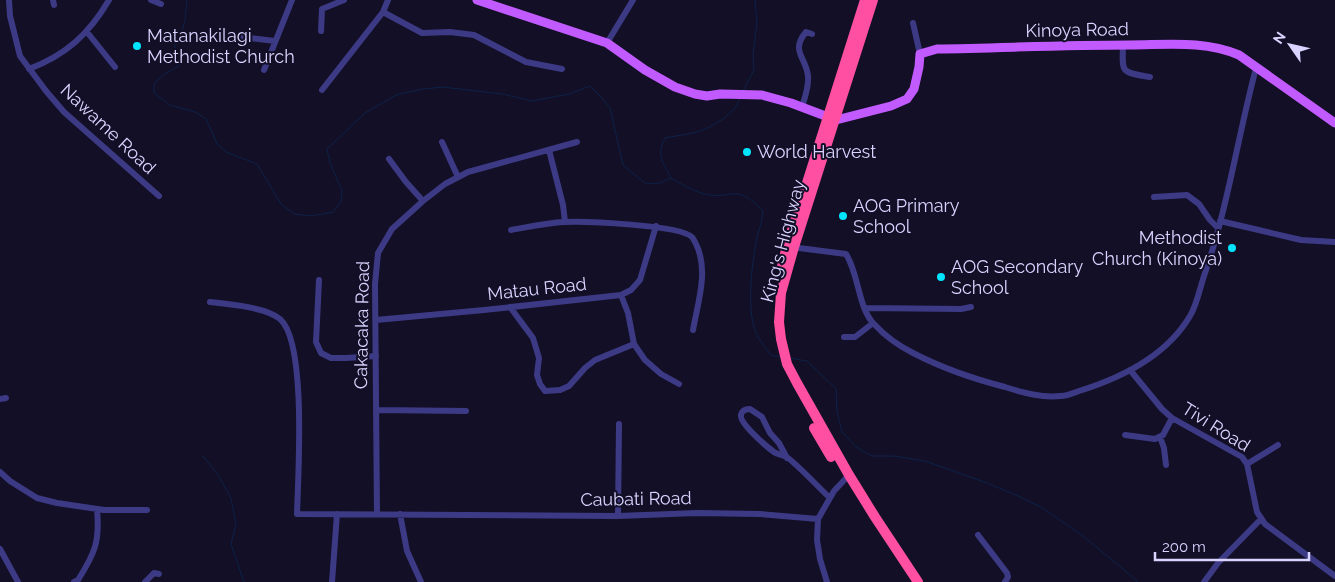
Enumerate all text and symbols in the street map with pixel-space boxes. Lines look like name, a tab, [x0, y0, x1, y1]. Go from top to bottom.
street label: Kinoya Road	[1025, 18, 1129, 41]
north arrow	[1265, 20, 1315, 70]
place label: Matanakilagi Methodist Church	[147, 25, 295, 67]
text: N	[1270, 29, 1289, 47]
marker: Matanakilagi Methodist Church	[131, 40, 143, 52]
street label: Nawame Road	[56, 79, 160, 178]
place label: World Harvest	[757, 141, 876, 162]
marker: World Harvest	[741, 146, 753, 158]
street label: King's Highway	[756, 177, 809, 304]
place label: AOG Primary School	[853, 195, 960, 237]
marker: AOG Primary School	[837, 210, 849, 222]
place label: Methodist Church (Kinoya)	[1092, 227, 1222, 269]
marker: Methodist Church (Kinoya)	[1226, 242, 1238, 254]
place label: AOG Secondary School	[951, 256, 1084, 298]
street label: Cakacaka Road	[350, 261, 373, 389]
marker: AOG Secondary School	[935, 271, 947, 283]
street label: Matau Road	[486, 273, 588, 304]
street label: Tivi Road	[1178, 397, 1254, 456]
street label: Caubati Road	[580, 487, 692, 510]
scale bar	[1155, 530, 1309, 562]
text: 200 m	[1162, 538, 1206, 556]

